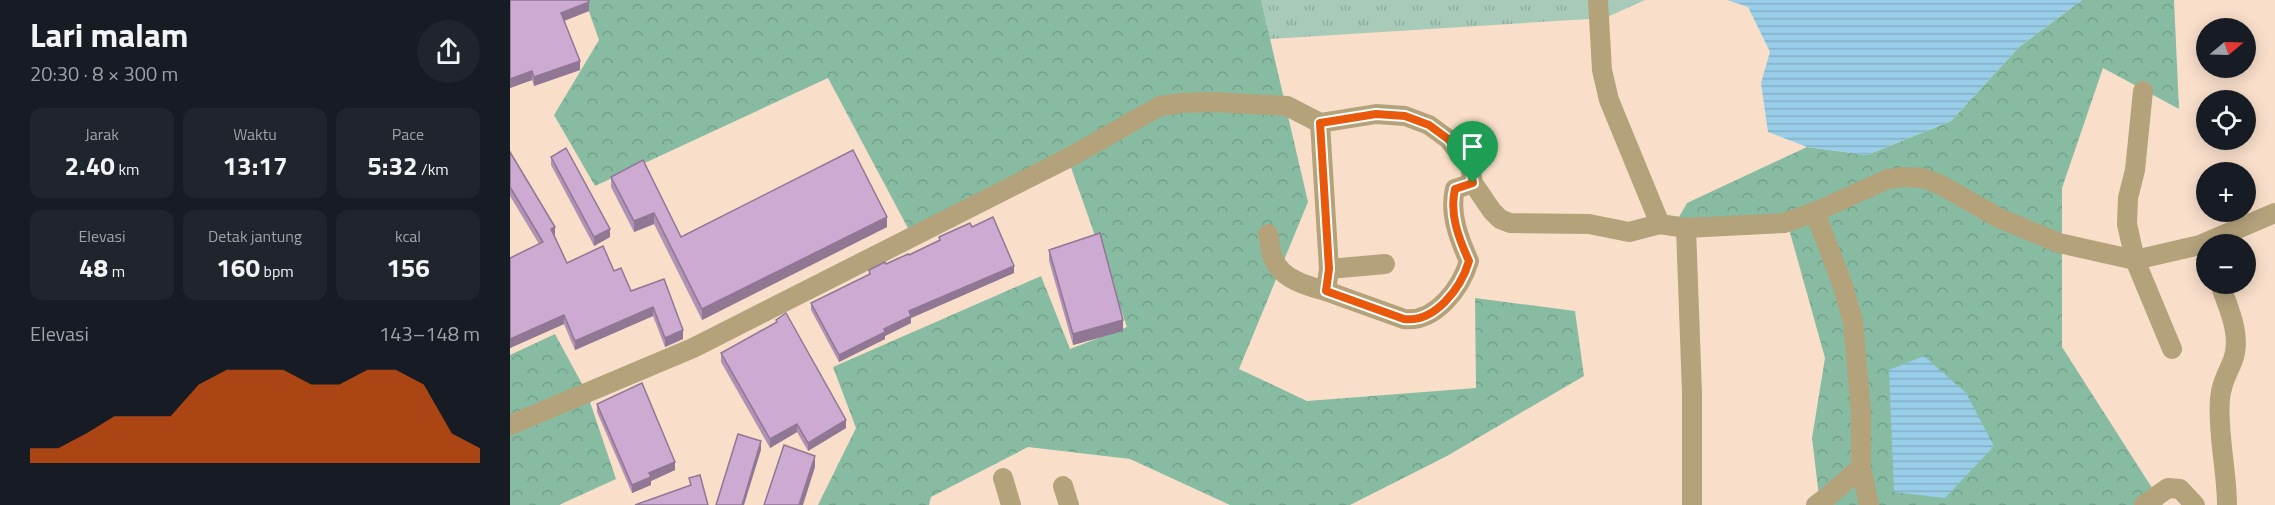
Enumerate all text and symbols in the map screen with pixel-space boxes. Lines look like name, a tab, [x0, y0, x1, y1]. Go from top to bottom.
text: Lari malam	[30, 10, 189, 60]
north arrow	[2196, 18, 2256, 78]
map controls	[2196, 18, 2256, 294]
button: share	[417, 20, 480, 83]
text: 20:30 · 8 × 300 m	[30, 58, 178, 89]
button: locate	[2196, 90, 2256, 150]
pin	[1447, 121, 1498, 183]
text: Jarak	[85, 122, 119, 146]
text: Waktu	[233, 122, 277, 146]
text: Pace	[392, 122, 424, 146]
icon: arrive	[1456, 130, 1489, 163]
text: 2.40	[65, 146, 115, 185]
text: 13:17	[223, 146, 287, 185]
text: 5:32	[367, 146, 418, 185]
text: km	[115, 157, 139, 181]
text: /km	[418, 157, 449, 181]
button: +	[2196, 162, 2256, 222]
text: Elevasi	[78, 224, 126, 248]
text: Detak jantung	[208, 224, 302, 248]
text: kcal	[395, 224, 421, 248]
button: −	[2196, 234, 2256, 294]
text: 48	[79, 248, 108, 287]
text: 160	[216, 248, 260, 287]
text: 156	[386, 248, 430, 287]
text: m	[108, 259, 125, 283]
text: bpm	[260, 259, 294, 283]
text: Elevasi	[30, 318, 89, 349]
text: 143–148 m	[379, 318, 480, 349]

